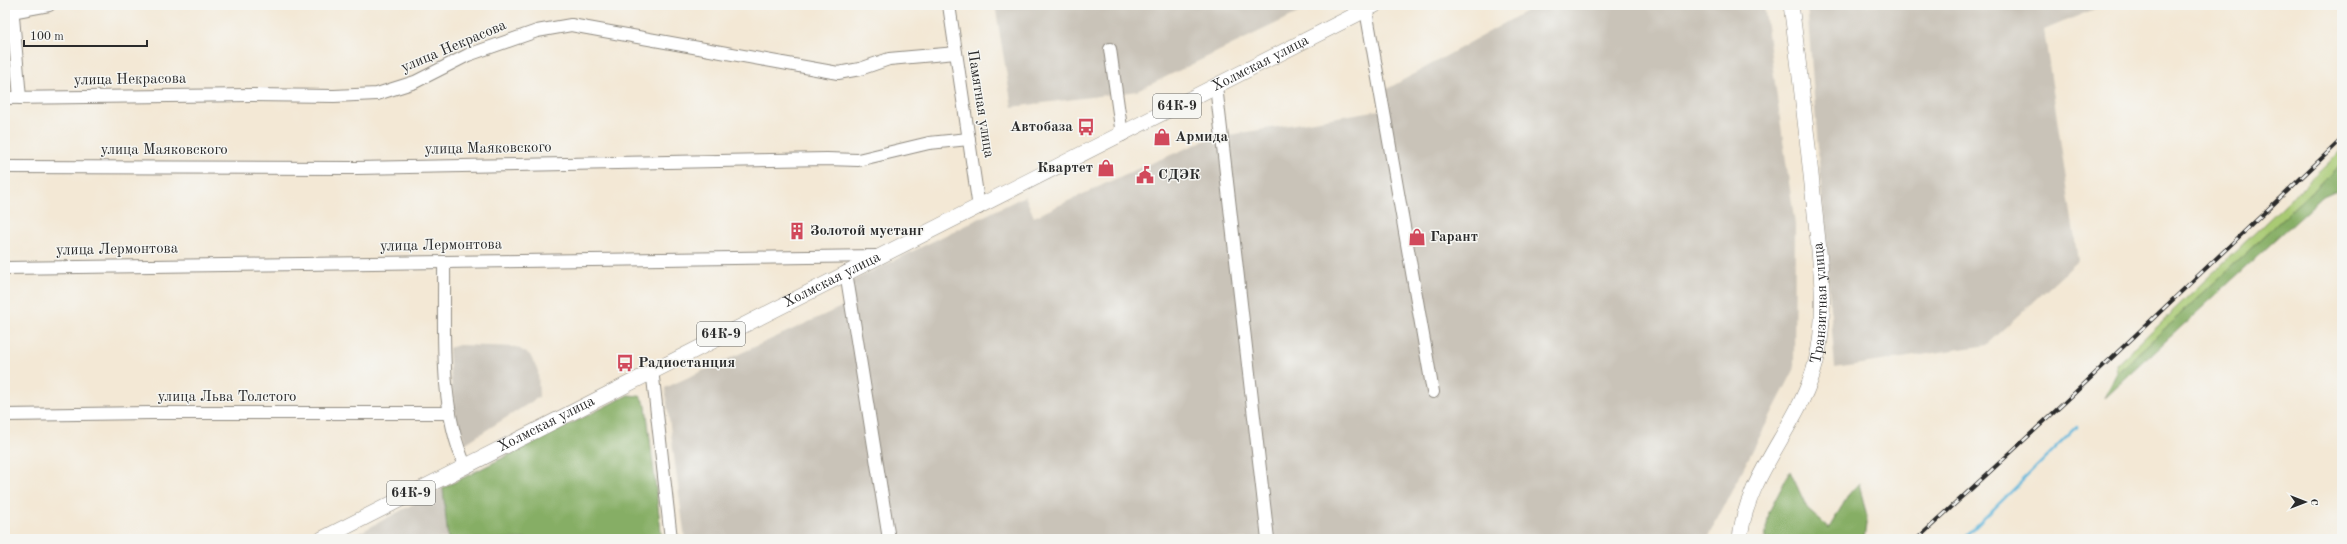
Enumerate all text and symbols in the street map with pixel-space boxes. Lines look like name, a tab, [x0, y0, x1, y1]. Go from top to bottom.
street label: улица Некрасова	[399, 18, 509, 76]
scale bar	[24, 22, 147, 48]
text: 100 m	[30, 31, 64, 43]
street label: Холмская улица	[1210, 32, 1312, 94]
street label: Памятная улица	[964, 49, 996, 159]
street label: улица Некрасова	[74, 72, 187, 88]
road number: 64К-9	[1153, 94, 1201, 118]
bus stop icon: Автобаза	[1076, 117, 1096, 137]
place label: Автобаза	[1010, 120, 1073, 135]
shop icon: Армида	[1152, 127, 1172, 147]
place label: Армида	[1175, 130, 1228, 145]
street label: улица Маяковского	[424, 140, 552, 158]
street label: улица Маяковского	[100, 143, 228, 158]
shop icon: Квартет	[1096, 158, 1116, 178]
place label: Квартет	[1037, 161, 1093, 176]
public building icon: СДЭК	[1135, 165, 1155, 185]
place label: СДЭК	[1158, 168, 1200, 183]
building icon: Золотой мустанг	[787, 221, 807, 241]
place label: Золотой мустанг	[810, 224, 924, 239]
shop icon: Гарант	[1407, 227, 1427, 247]
place label: Гарант	[1430, 230, 1478, 245]
street label: улица Лермонтова	[380, 237, 503, 255]
street label: улица Лермонтова	[56, 241, 179, 259]
street label: Транзитная улица	[1808, 241, 1830, 365]
street label: Холмская улица	[781, 249, 883, 311]
road number: 64К-9	[697, 322, 745, 346]
bus stop icon: Радиостанция	[615, 353, 635, 373]
place label: Радиостанция	[638, 356, 735, 371]
street label: улица Льва Толстого	[158, 390, 297, 405]
street label: Холмская улица	[495, 393, 598, 455]
road number: 64К-9	[387, 481, 435, 505]
north arrow	[2285, 482, 2325, 522]
text: С	[2308, 498, 2319, 506]

